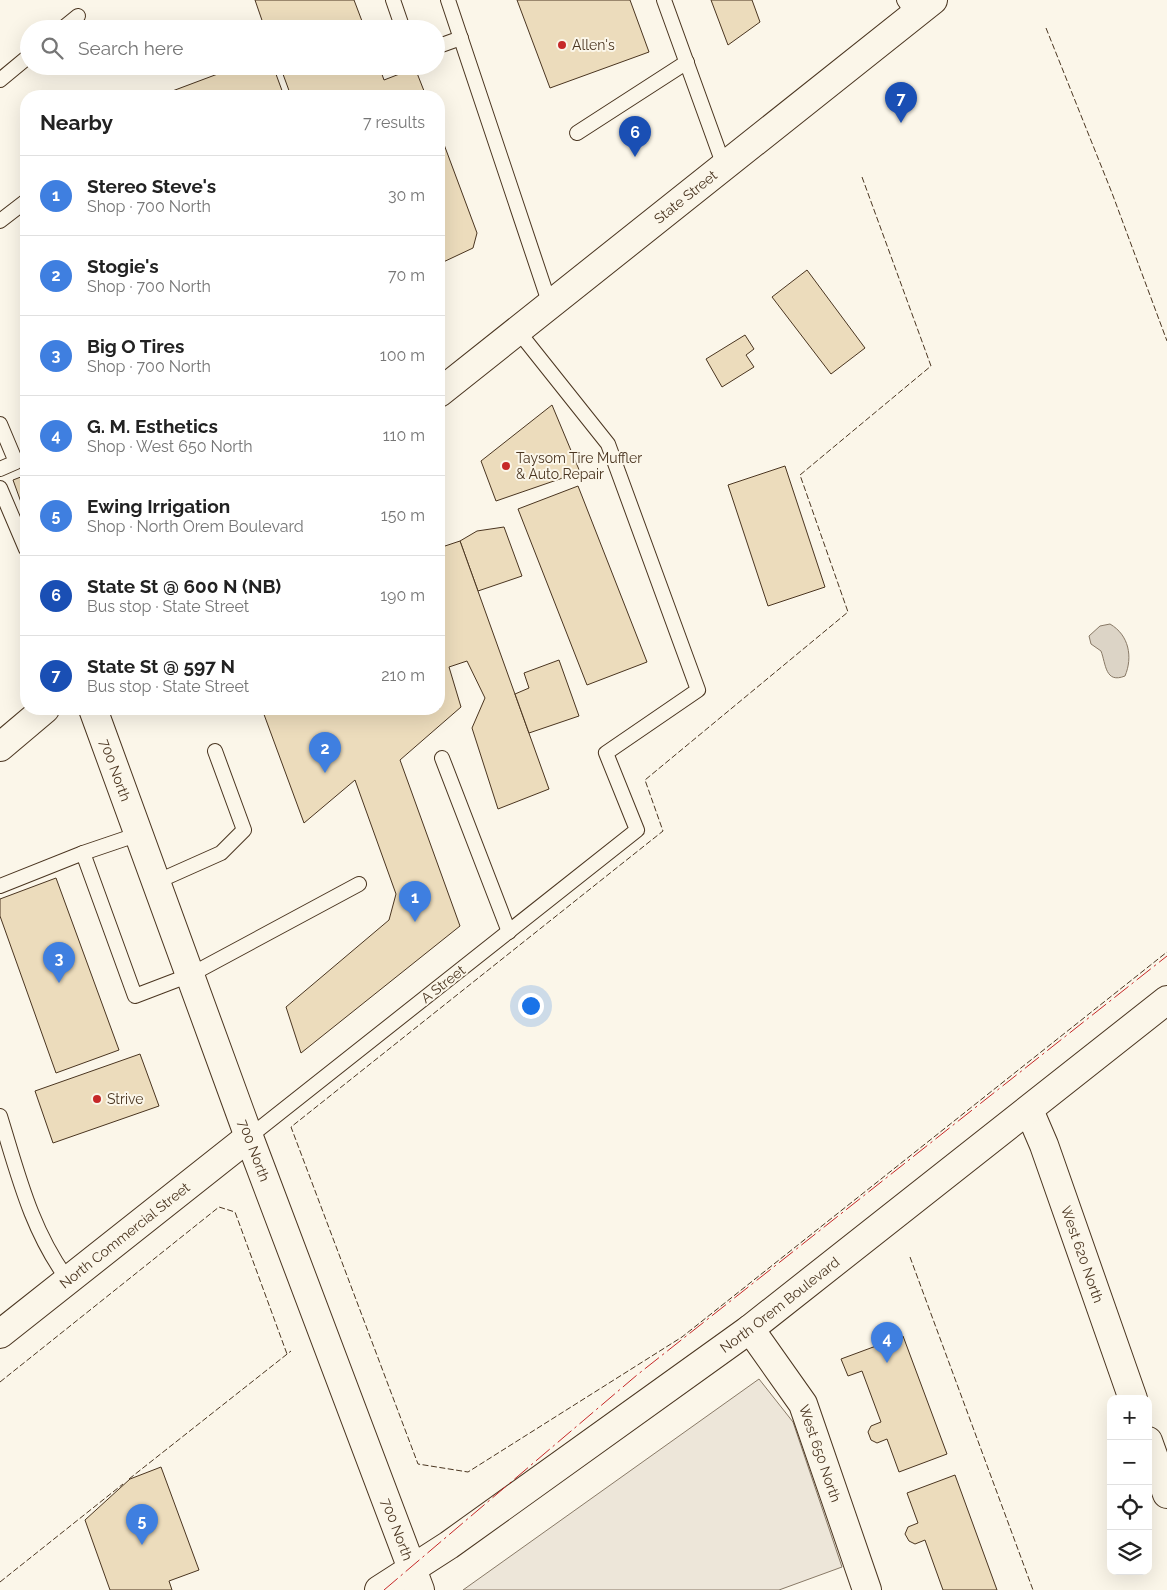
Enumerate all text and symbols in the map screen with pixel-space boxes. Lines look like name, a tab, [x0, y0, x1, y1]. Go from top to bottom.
search box	[20, 20, 445, 75]
icon: search	[38, 34, 66, 62]
text: Search here	[78, 37, 184, 59]
place label: Allen's	[572, 37, 615, 53]
marker: Allen's	[556, 39, 568, 51]
pin: 7	[885, 82, 917, 123]
text: Nearby	[40, 110, 113, 135]
text: 7 results	[363, 113, 425, 132]
pin: 6	[619, 116, 651, 157]
street label: State Street	[651, 167, 720, 227]
text: Stereo Steve's	[87, 175, 216, 197]
text: 1	[52, 186, 60, 205]
text: 30 m	[388, 186, 425, 205]
text: Shop · 700 North	[87, 197, 211, 216]
text: Stogie's	[87, 255, 159, 277]
text: 2	[51, 266, 61, 285]
text: 70 m	[388, 266, 425, 285]
text: Shop · 700 North	[87, 277, 211, 296]
text: Big O Tires	[87, 335, 184, 357]
text: 3	[52, 346, 60, 365]
text: 100 m	[380, 346, 425, 365]
text: Shop · 700 North	[87, 357, 211, 376]
text: G. M. Esthetics	[87, 415, 218, 437]
text: 4	[51, 426, 61, 445]
text: 110 m	[383, 426, 425, 445]
text: Shop · West 650 North	[87, 437, 253, 456]
place label: Taysom Tire Muffler & Auto Repair	[516, 450, 642, 482]
marker: Taysom Tire Muffler & Auto Repair	[500, 460, 512, 472]
text: Ewing Irrigation	[87, 495, 230, 517]
text: 5	[52, 506, 60, 525]
text: 150 m	[381, 506, 425, 525]
text: Shop · North Orem Boulevard	[87, 517, 304, 536]
text: State St @ 600 N (NB)	[87, 575, 281, 597]
text: 6	[51, 586, 61, 605]
text: 190 m	[380, 586, 425, 605]
text: Bus stop · State Street	[87, 597, 249, 616]
text: State St @ 597 N	[87, 655, 235, 677]
text: 7	[52, 666, 60, 685]
text: 210 m	[381, 666, 425, 685]
text: Bus stop · State Street	[87, 677, 249, 696]
pin: 2	[309, 732, 341, 773]
street label: 700 North	[97, 737, 134, 803]
pin: 1	[399, 881, 431, 922]
pin: 3	[43, 942, 75, 983]
street label: A Street	[418, 962, 468, 1006]
your location	[518, 993, 544, 1019]
place label: Strive	[107, 1091, 143, 1107]
marker: Strive	[91, 1093, 103, 1105]
street label: 700 North	[235, 1117, 273, 1184]
street label: North Commercial Street	[56, 1179, 193, 1292]
street label: West 620 North	[1058, 1204, 1107, 1305]
street label: North Orem Boulevard	[717, 1254, 843, 1356]
pin: 4	[871, 1322, 903, 1363]
map controls	[1107, 1395, 1152, 1575]
button: +	[1107, 1395, 1152, 1440]
street label: West 650 North	[796, 1402, 844, 1504]
button: −	[1107, 1440, 1152, 1485]
button: locate	[1107, 1485, 1152, 1530]
street label: 700 North	[378, 1496, 416, 1563]
pin: 5	[126, 1504, 158, 1545]
button: layers	[1107, 1530, 1152, 1575]

